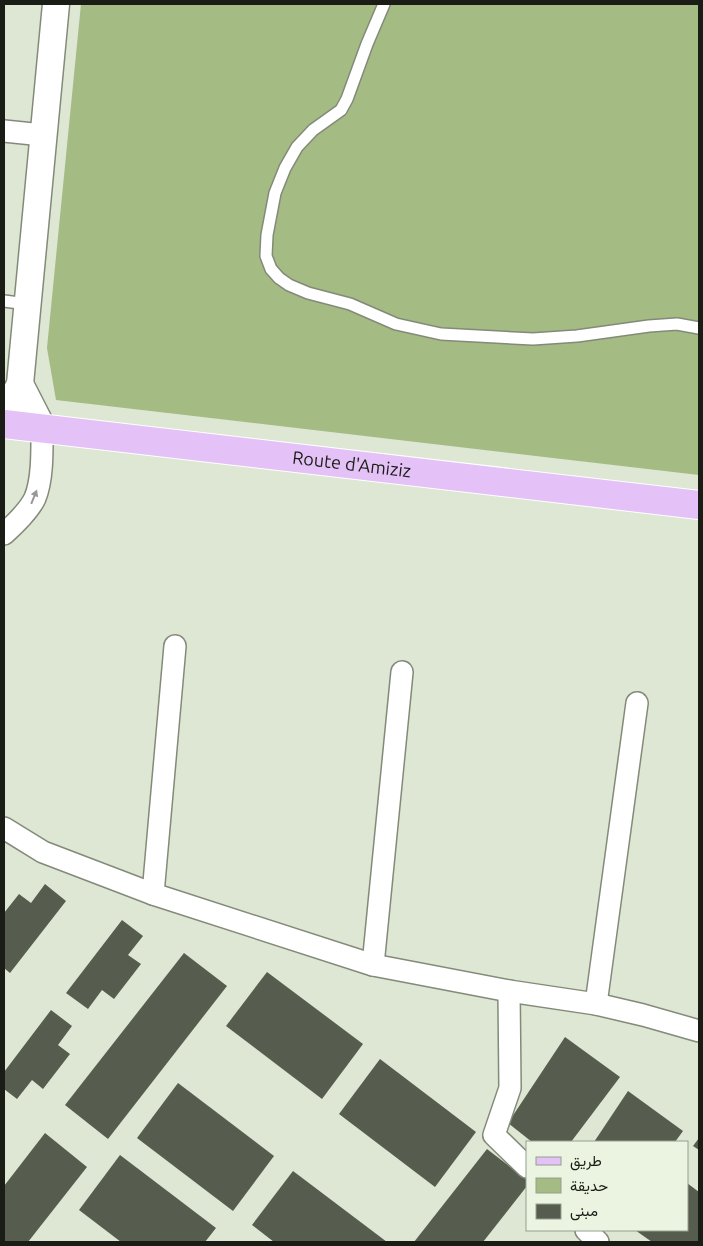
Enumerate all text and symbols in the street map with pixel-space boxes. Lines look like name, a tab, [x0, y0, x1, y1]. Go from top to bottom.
street label: Route d'Amiziz	[291, 447, 412, 480]
one-way arrow	[30, 490, 38, 504]
legend	[526, 1141, 688, 1231]
text: طريق	[570, 1152, 602, 1171]
text: حديقة	[570, 1177, 608, 1195]
text: مبنى	[570, 1202, 598, 1221]

